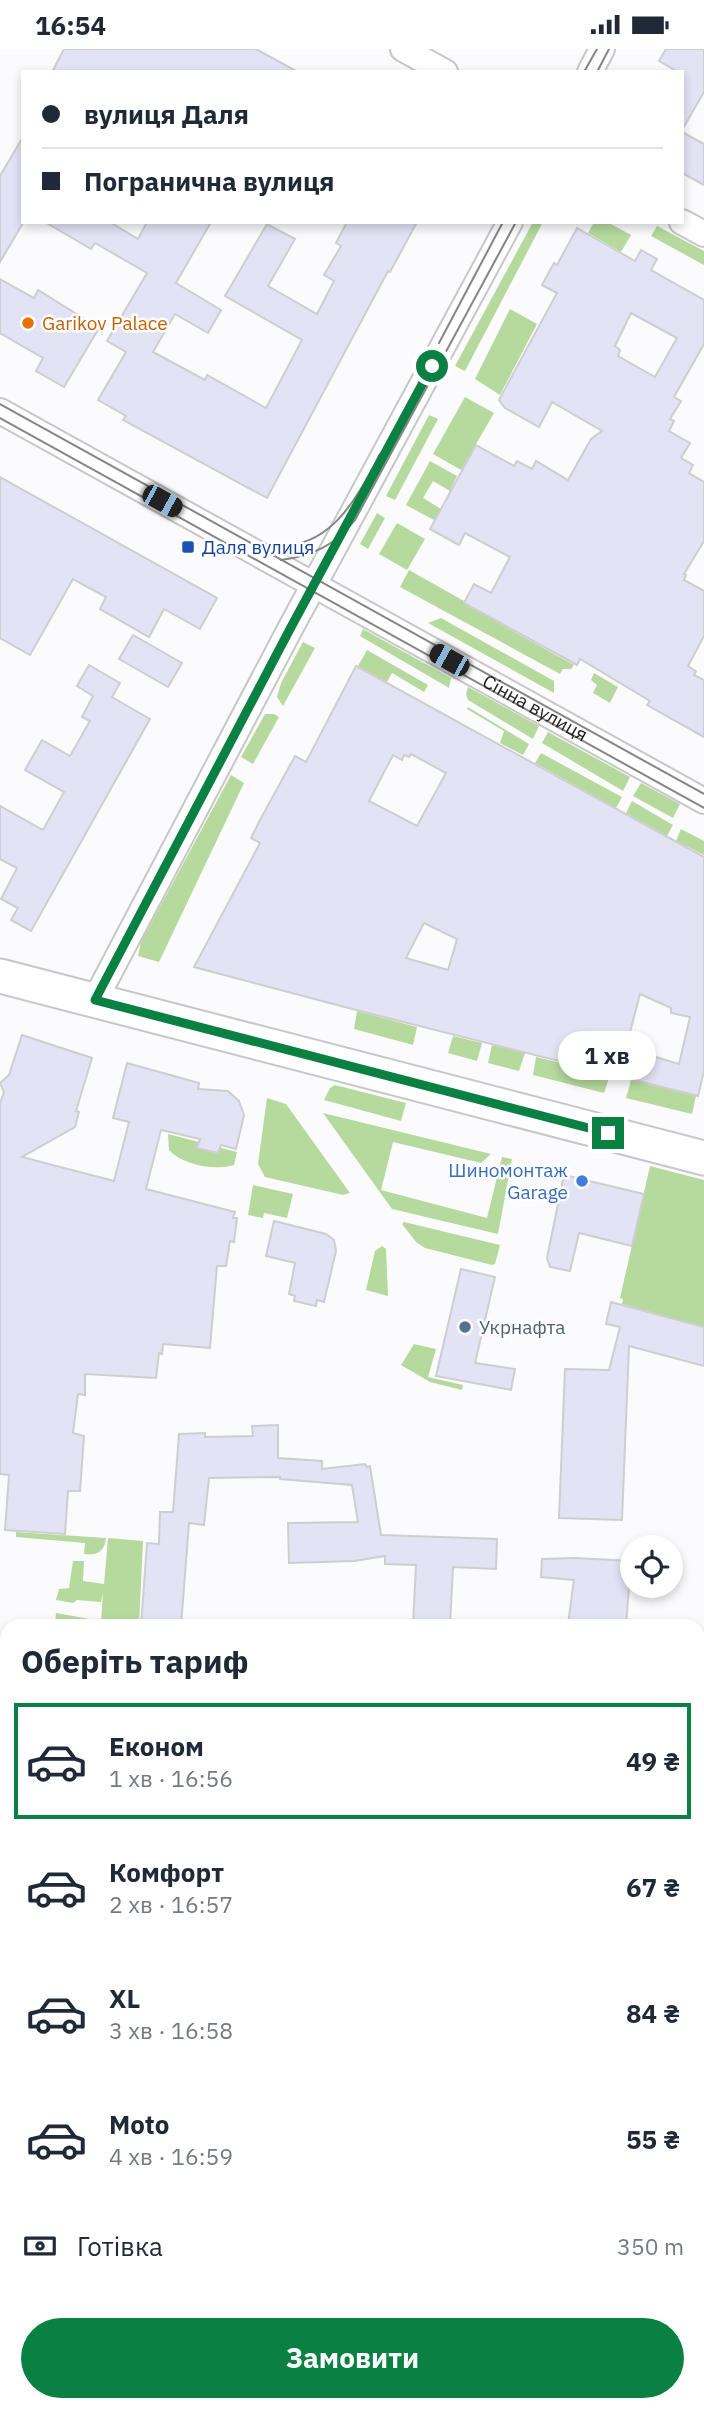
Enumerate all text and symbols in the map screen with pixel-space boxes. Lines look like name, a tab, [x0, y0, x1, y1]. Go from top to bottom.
text: 16:54	[35, 8, 106, 42]
text: вулиця Даля	[84, 97, 249, 131]
text: Погранична вулиця	[84, 164, 335, 198]
place label: Garikov Palace	[42, 311, 168, 335]
marker: Garikov Palace	[20, 315, 36, 331]
route start	[416, 350, 448, 382]
car	[139, 482, 186, 520]
place label: Даля вулиця	[202, 535, 315, 559]
marker: Даля вулиця	[180, 539, 196, 555]
car	[426, 641, 473, 679]
street label: Сінна вулиця	[478, 669, 592, 746]
callout: 1 хв	[559, 1031, 657, 1081]
text: 1 хв	[584, 1040, 630, 1070]
route end	[592, 1117, 624, 1149]
place label: Шиномонтаж Garage	[448, 1158, 568, 1204]
marker: Шиномонтаж Garage	[574, 1173, 590, 1189]
place label: Укрнафта	[479, 1315, 565, 1339]
marker: Укрнафта	[457, 1319, 473, 1335]
map controls	[620, 1535, 683, 1598]
button: locate	[620, 1535, 683, 1598]
text: Оберіть тариф	[21, 1640, 248, 1682]
text: Економ	[109, 1729, 204, 1763]
icon: car	[25, 1730, 88, 1793]
text: 49 ₴	[626, 1744, 680, 1778]
text: 1 хв · 16:56	[109, 1763, 233, 1793]
text: Комфорт	[109, 1855, 224, 1889]
icon: car	[25, 1856, 88, 1919]
text: 67 ₴	[626, 1870, 680, 1904]
text: 2 хв · 16:57	[109, 1889, 233, 1919]
text: XL	[109, 1981, 140, 2015]
icon: car	[25, 1982, 88, 2045]
text: 84 ₴	[626, 1996, 680, 2030]
text: 3 хв · 16:58	[109, 2015, 233, 2045]
text: Moto	[109, 2107, 169, 2141]
icon: car	[25, 2108, 88, 2171]
text: 55 ₴	[626, 2122, 680, 2156]
text: 4 хв · 16:59	[109, 2141, 233, 2171]
icon: cash	[21, 2227, 59, 2265]
text: Готівка	[77, 2229, 163, 2263]
text: 350 m	[617, 2231, 684, 2261]
button: Замовити	[21, 2318, 684, 2398]

